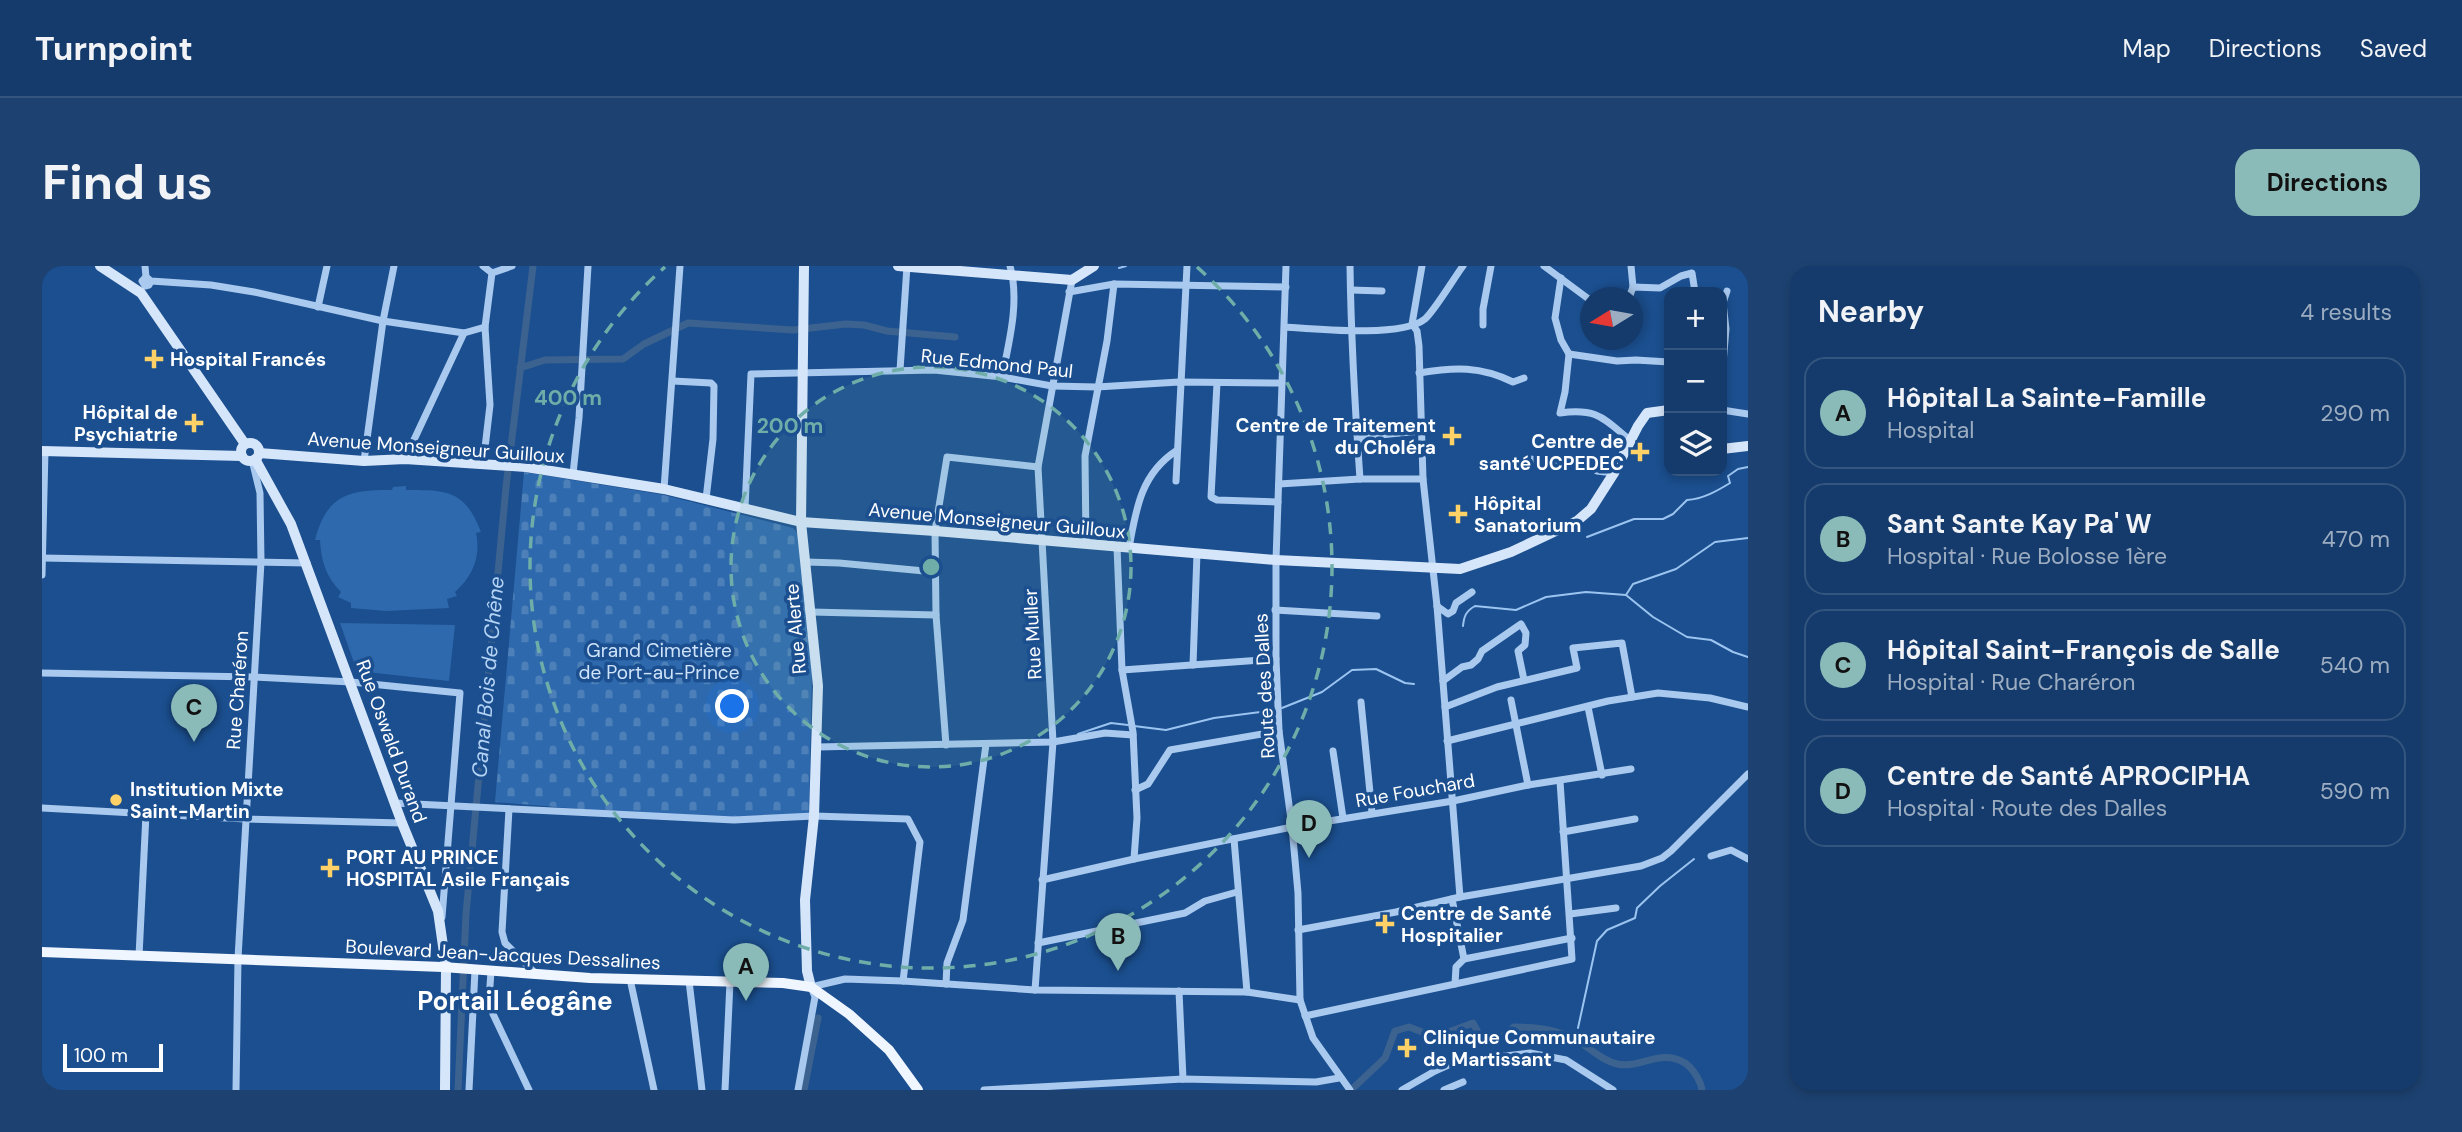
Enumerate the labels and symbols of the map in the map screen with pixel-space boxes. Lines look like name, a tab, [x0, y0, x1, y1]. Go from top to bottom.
north arrow	[1580, 287, 1643, 350]
street label: Rue Edmond Paul	[920, 343, 1074, 384]
place label: Hospital Francés	[170, 347, 326, 372]
marker: Hospital Francés	[144, 349, 164, 369]
text: 400 m	[534, 384, 602, 412]
place label: Hôpital de Psychiatrie	[74, 400, 178, 447]
text: 200 m	[757, 412, 823, 440]
marker: Hôpital de Psychiatrie	[184, 413, 204, 433]
place label: Centre de Traitement du Choléra	[1235, 413, 1436, 460]
street label: Avenue Monseigneur Guilloux	[306, 426, 566, 469]
marker: Centre de Traitement du Choléra	[1442, 426, 1462, 446]
place label: Centre de santé UCPEDEC	[1479, 429, 1624, 476]
marker: Centre de santé UCPEDEC	[1630, 442, 1650, 462]
place label: Hôpital Sanatorium	[1474, 491, 1582, 538]
street label: Avenue Monseigneur Guilloux	[867, 497, 1127, 544]
marker: Hôpital Sanatorium	[1448, 504, 1468, 524]
centre of rings	[919, 555, 943, 579]
water label: Canal Bois de Chêne	[465, 575, 511, 779]
street label: Rue Alerte	[779, 583, 812, 675]
street label: Rue Muller	[1018, 588, 1047, 680]
street label: Route des Dalles	[1248, 613, 1281, 759]
street label: Rue Charéron	[221, 630, 254, 750]
park label: Grand Cimetière de Port-au-Prince	[579, 638, 739, 685]
street label: Rue Oswald Durand	[350, 656, 433, 826]
pin: C	[171, 684, 217, 742]
your location	[715, 689, 749, 723]
street label: Rue Fouchard	[1354, 768, 1477, 813]
place label: Institution Mixte Saint-Martin	[130, 777, 284, 824]
marker: Institution Mixte Saint-Martin	[108, 792, 124, 808]
pin: D	[1286, 800, 1332, 858]
place label: PORT AU PRINCE HOSPITAL Asile Français	[346, 845, 570, 892]
marker: PORT AU PRINCE HOSPITAL Asile Français	[320, 858, 340, 878]
place label: Centre de Santé Hospitalier	[1401, 901, 1552, 948]
pin: B	[1095, 913, 1141, 971]
marker: Centre de Santé Hospitalier	[1375, 914, 1395, 934]
street label: Boulevard Jean-Jacques Dessalines	[345, 934, 661, 975]
pin: A	[723, 943, 769, 1001]
district label: Portail Léogâne	[417, 984, 613, 1018]
place label: Clinique Communautaire de Martissant	[1423, 1025, 1656, 1072]
marker: Clinique Communautaire de Martissant	[1397, 1038, 1417, 1058]
scale bar	[63, 1041, 163, 1073]

